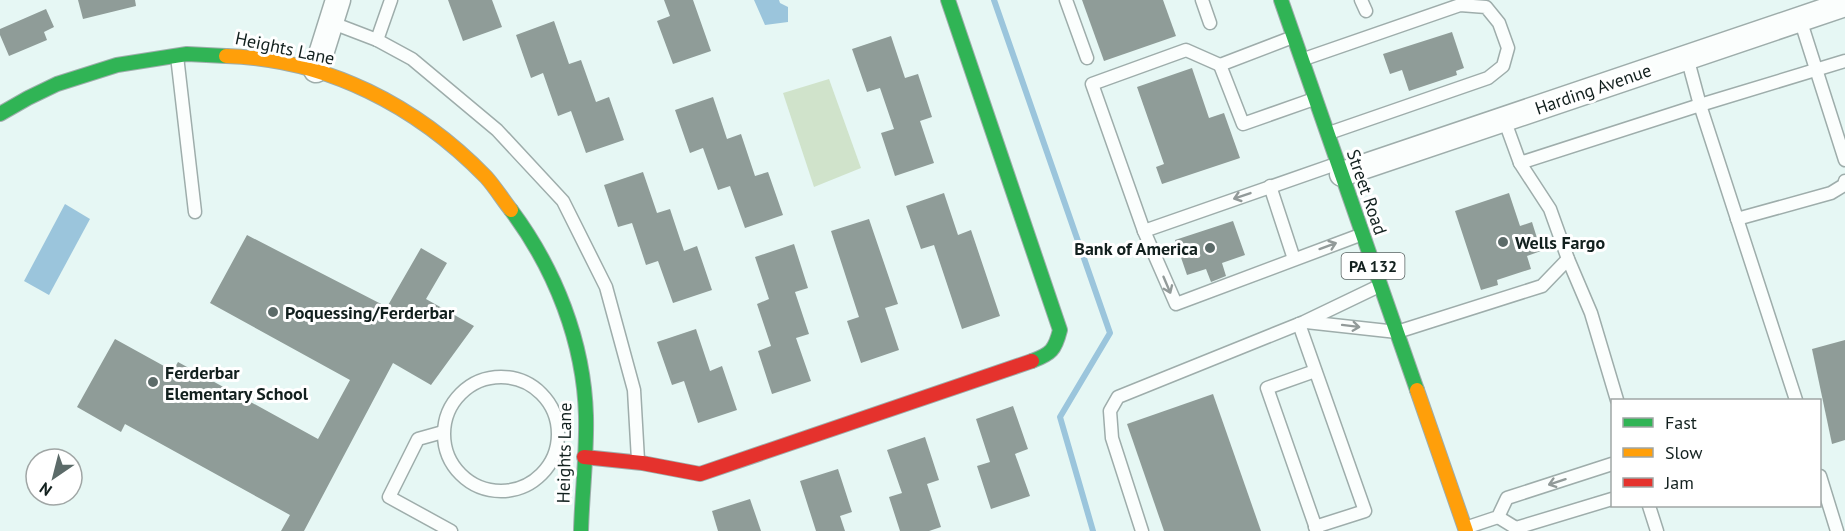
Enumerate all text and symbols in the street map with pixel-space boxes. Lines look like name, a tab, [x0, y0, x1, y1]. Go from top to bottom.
street label: Heights Lane	[233, 26, 337, 70]
street label: Harding Avenue	[1532, 58, 1654, 120]
street label: Street Road	[1342, 146, 1392, 238]
one-way arrow	[1233, 192, 1252, 203]
place label: Wells Fargo	[1515, 231, 1605, 254]
marker: Wells Fargo	[1496, 235, 1510, 249]
place label: Bank of America	[1074, 237, 1198, 260]
one-way arrow	[1318, 240, 1336, 251]
marker: Bank of America	[1203, 241, 1217, 255]
road number: PA 132	[1342, 253, 1404, 279]
one-way arrow	[1162, 275, 1173, 293]
place label: Poquessing/Ferderbar	[285, 301, 455, 324]
marker: Poquessing/Ferderbar	[266, 305, 280, 319]
one-way arrow	[1340, 320, 1360, 331]
place label: Ferderbar Elementary School	[165, 361, 309, 405]
marker: Ferderbar Elementary School	[146, 375, 160, 389]
legend	[1611, 399, 1821, 507]
street label: Heights Lane	[552, 402, 576, 504]
text: Fast	[1665, 411, 1697, 434]
text: Slow	[1665, 441, 1703, 464]
north arrow	[24, 447, 84, 507]
text: Jam	[1664, 471, 1694, 494]
one-way arrow	[1548, 477, 1567, 488]
text: N	[35, 478, 55, 500]

